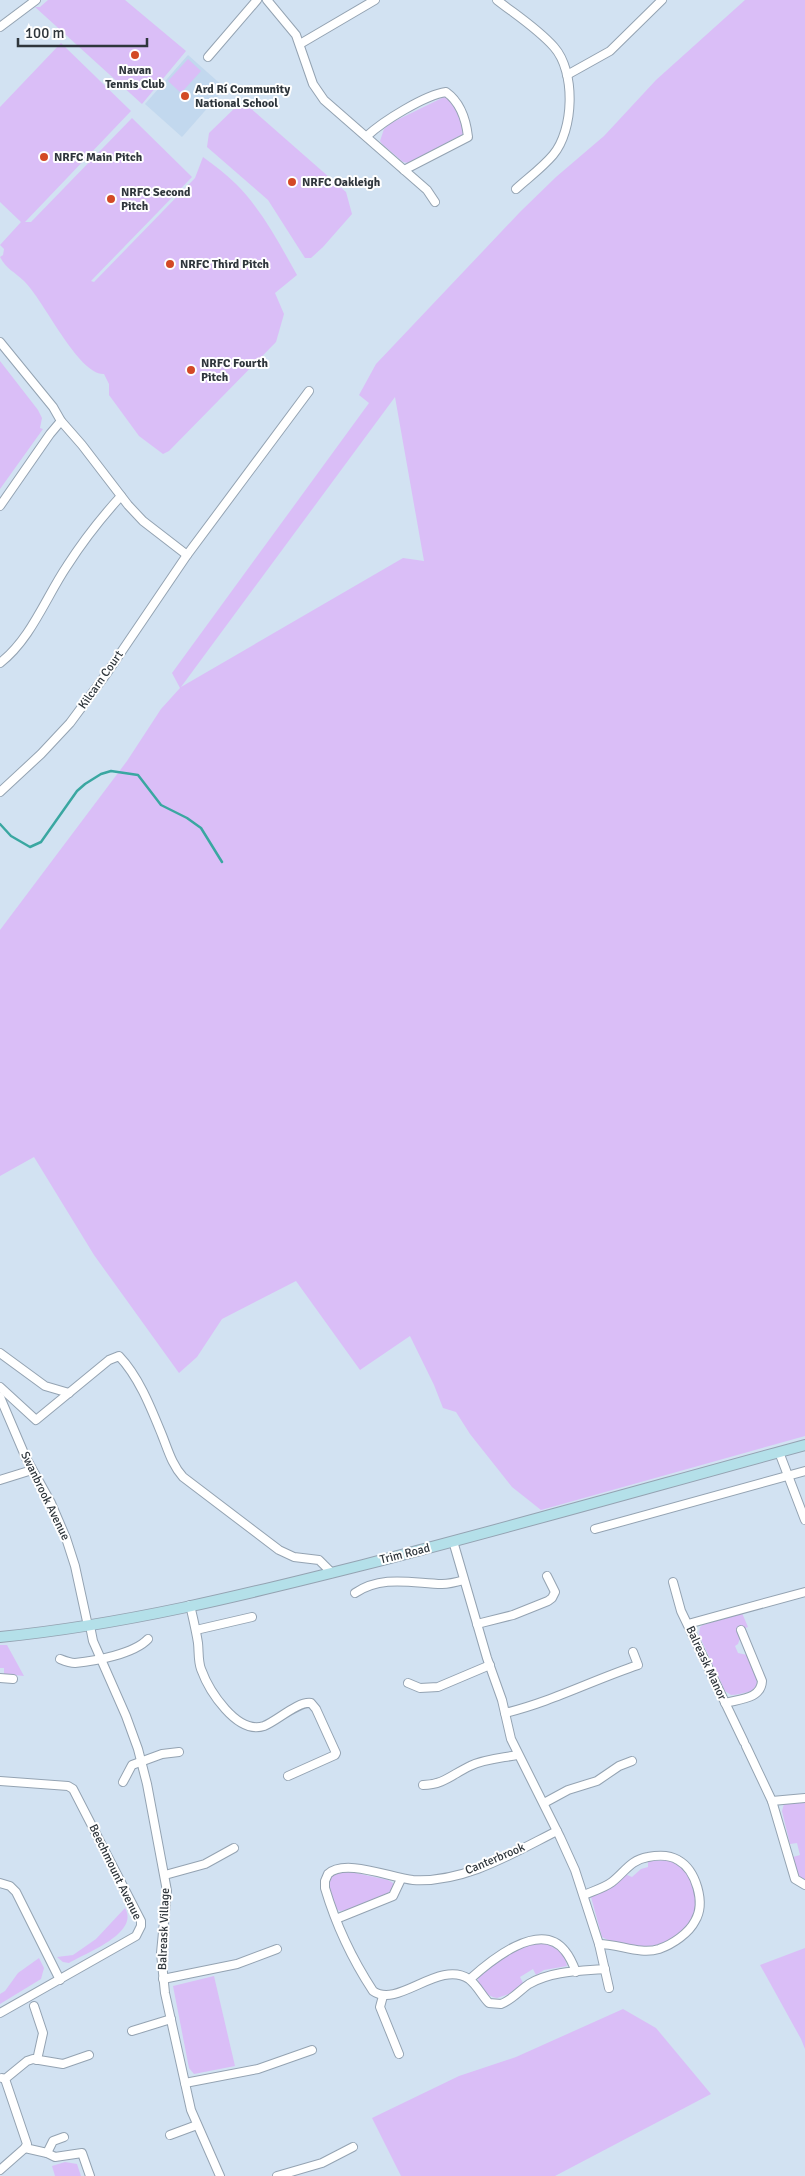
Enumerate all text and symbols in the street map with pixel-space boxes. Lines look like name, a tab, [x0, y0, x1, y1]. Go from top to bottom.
scale bar	[18, 15, 146, 47]
text: 100 m	[25, 24, 65, 42]
marker: Navan Tennis Club	[129, 49, 141, 61]
place label: Navan Tennis Club	[105, 63, 165, 92]
place label: Ard Rí Community National School	[195, 82, 290, 111]
marker: Ard Rí Community National School	[179, 90, 191, 102]
place label: NRFC Main Pitch	[54, 150, 143, 165]
marker: NRFC Main Pitch	[38, 151, 50, 163]
place label: NRFC Oakleigh	[302, 175, 381, 190]
marker: NRFC Oakleigh	[286, 176, 298, 188]
place label: NRFC Second Pitch	[121, 185, 191, 214]
marker: NRFC Second Pitch	[105, 193, 117, 205]
place label: NRFC Third Pitch	[180, 257, 270, 272]
marker: NRFC Third Pitch	[164, 258, 176, 270]
place label: NRFC Fourth Pitch	[201, 356, 269, 385]
marker: NRFC Fourth Pitch	[185, 364, 197, 376]
street label: Kilcarn Court	[75, 648, 127, 712]
street label: Swanbrook Avenue	[17, 1449, 73, 1543]
street label: Trim Road	[378, 1541, 432, 1567]
street label: Balreask Manor	[682, 1624, 730, 1703]
street label: Beechmount Avenue	[85, 1822, 145, 1922]
street label: Canterbrook	[463, 1840, 527, 1878]
street label: Balreask Village	[155, 1888, 173, 1970]

